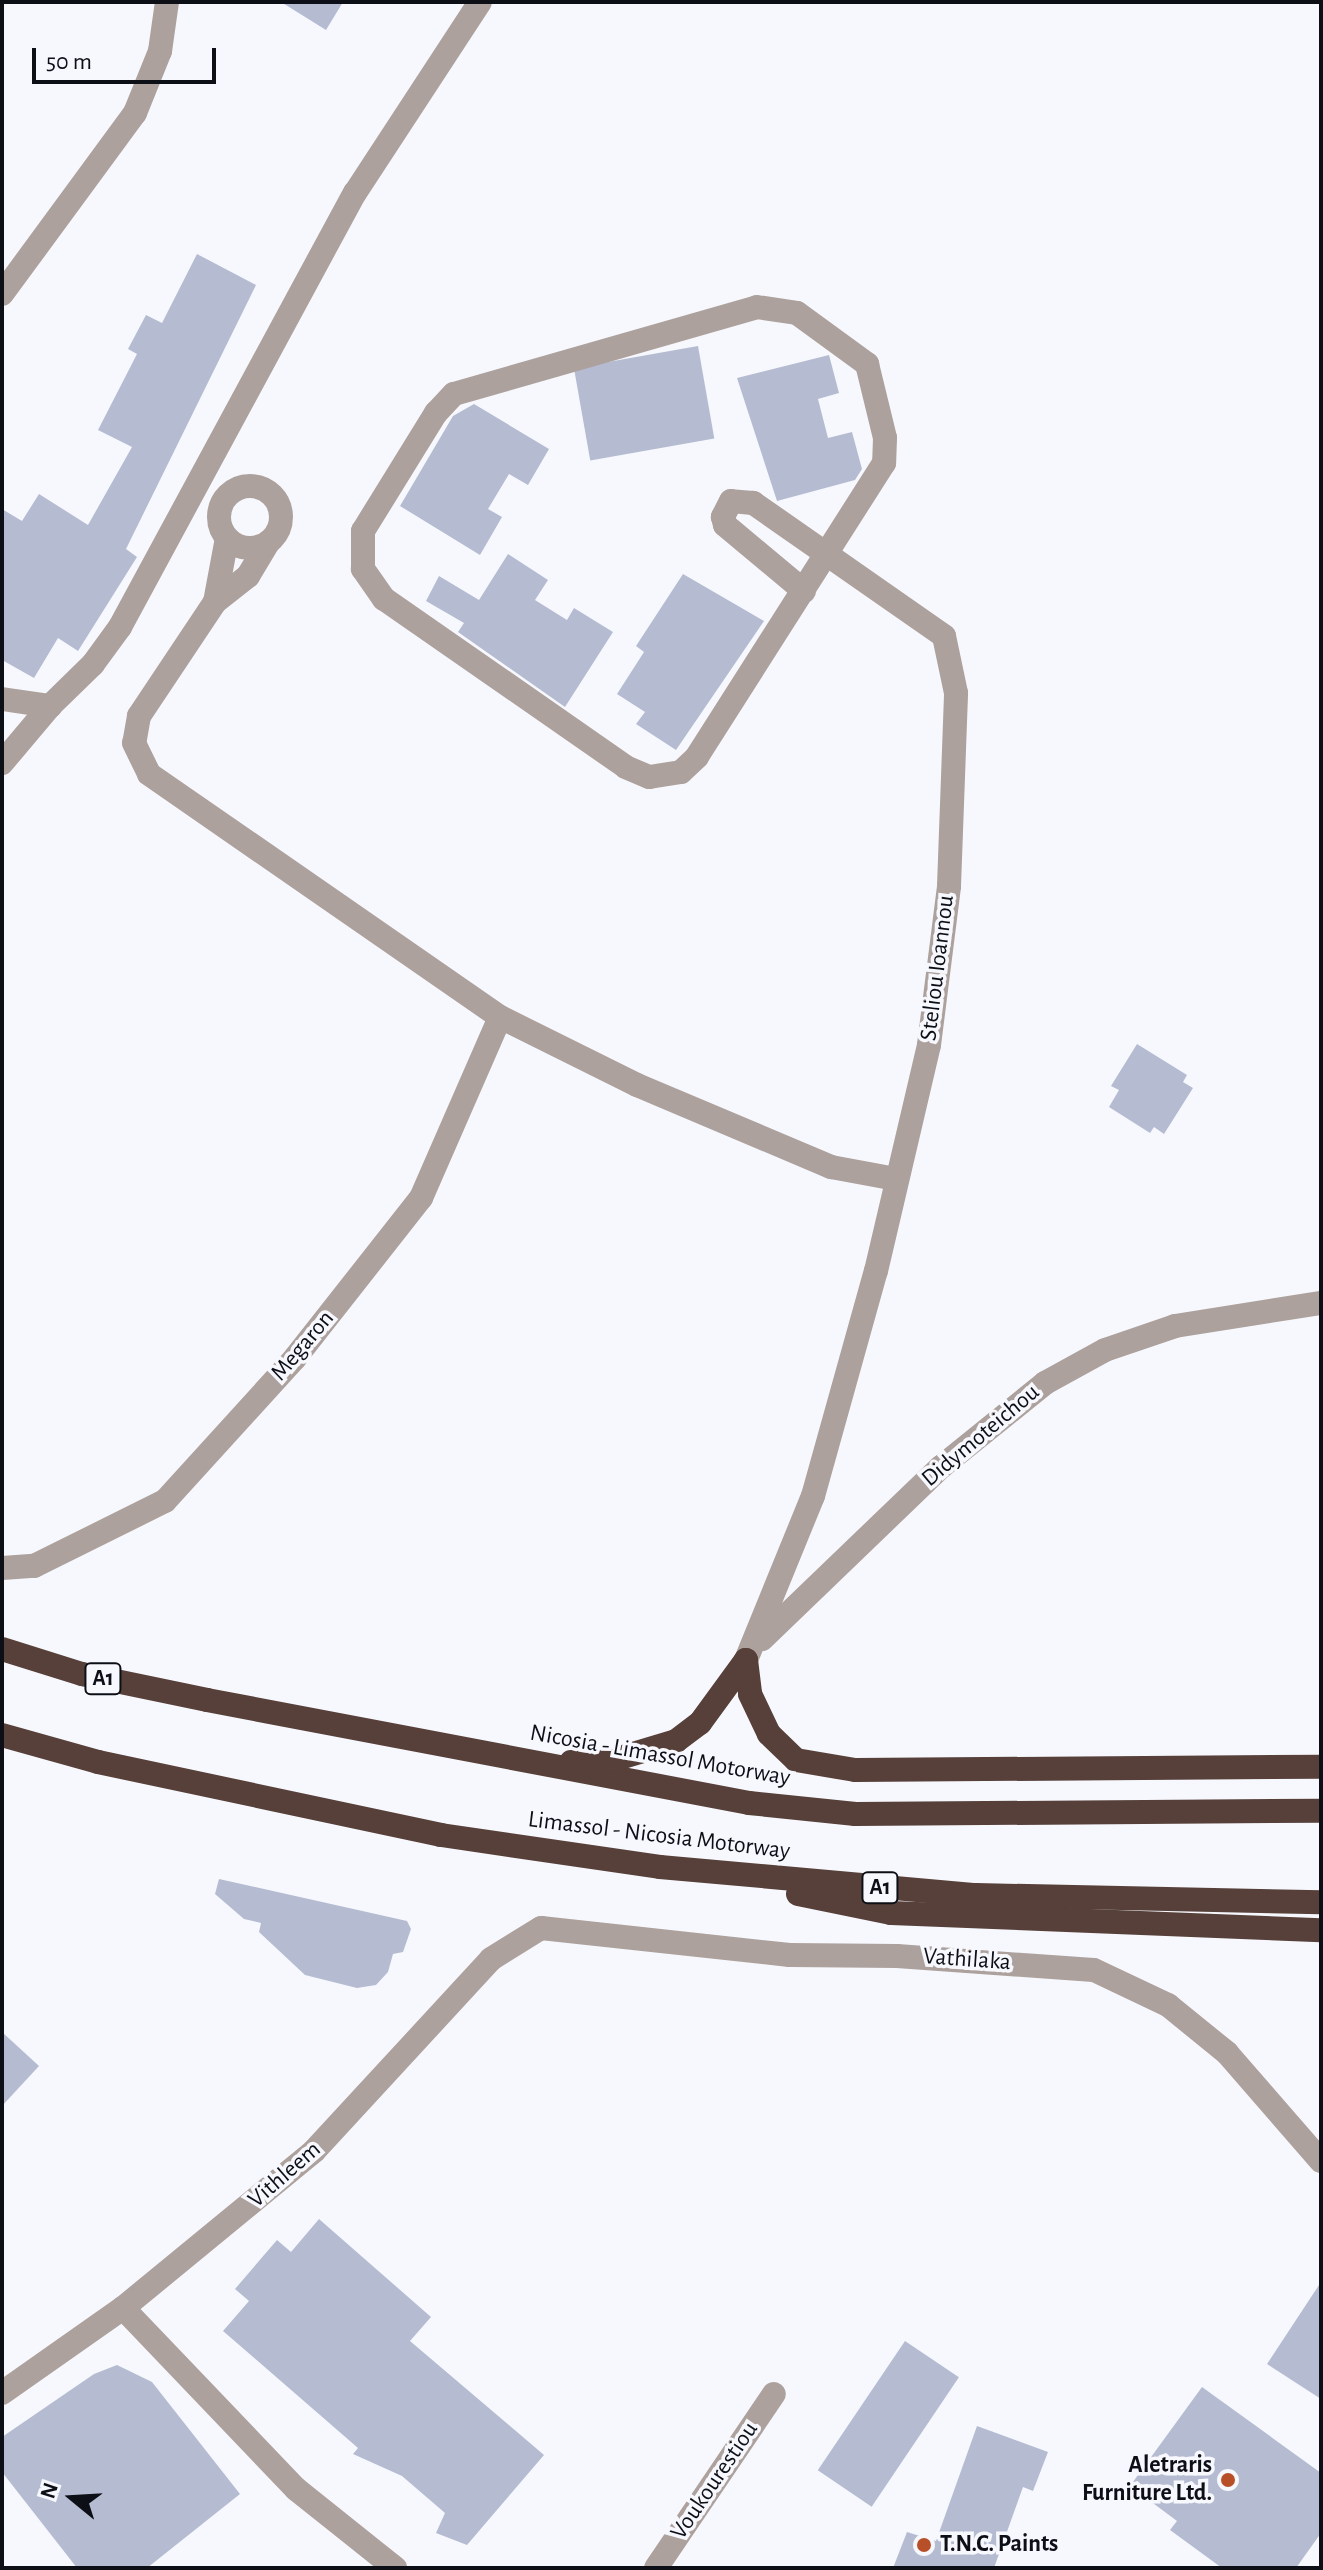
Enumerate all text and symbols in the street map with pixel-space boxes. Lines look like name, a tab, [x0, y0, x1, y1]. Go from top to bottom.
scale bar	[36, 32, 220, 82]
text: 50 m	[46, 50, 92, 74]
street label: Steliou Ioannou	[915, 894, 961, 1042]
street label: Megaron	[265, 1305, 341, 1387]
street label: Didymoteichou	[916, 1378, 1046, 1494]
road number: A1	[83, 1661, 123, 1697]
street label: Nicosia - Limassol Motorway	[528, 1719, 792, 1793]
street label: Limassol - Nicosia Motorway	[526, 1806, 792, 1866]
road number: A1	[860, 1870, 900, 1906]
street label: Vathilaka	[922, 1943, 1012, 1977]
street label: Vithleem	[243, 2136, 327, 2214]
street label: Voukourestiou	[665, 2417, 765, 2545]
place label: Aletraris Furniture Ltd.	[1082, 2452, 1212, 2508]
north arrow	[32, 2458, 112, 2538]
marker: Aletraris Furniture Ltd.	[1219, 2471, 1237, 2489]
text: N	[36, 2480, 62, 2501]
place label: T.N.C. Paints	[940, 2531, 1058, 2559]
marker: T.N.C. Paints	[915, 2536, 933, 2554]

